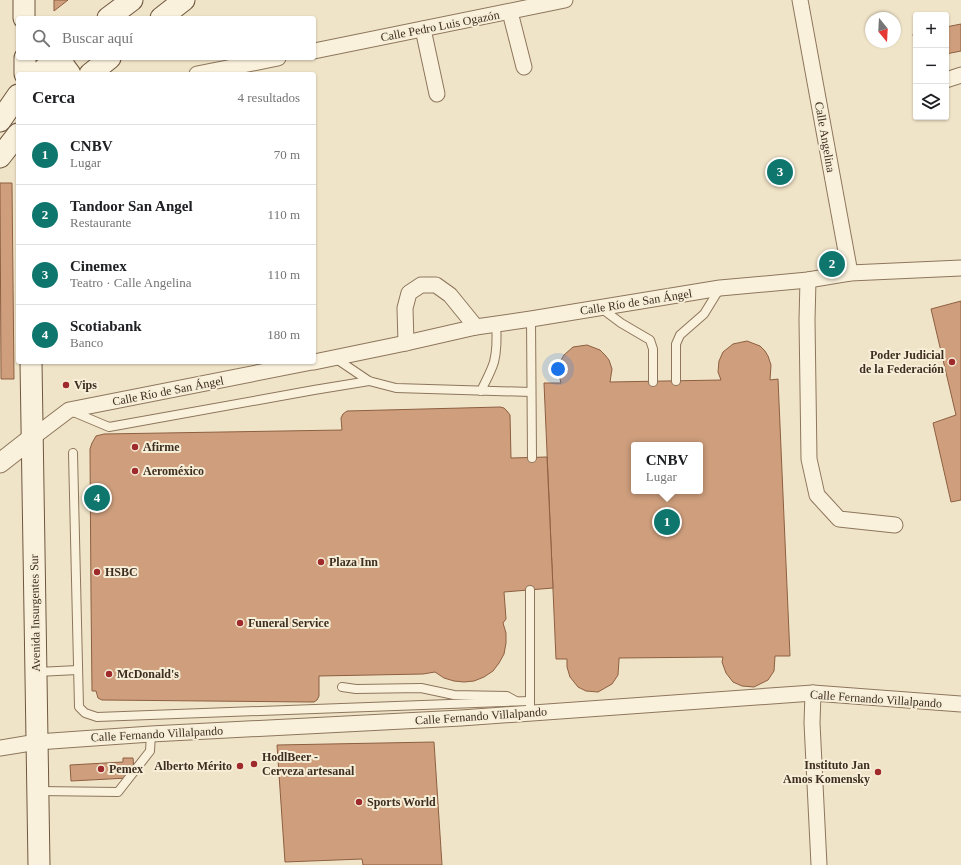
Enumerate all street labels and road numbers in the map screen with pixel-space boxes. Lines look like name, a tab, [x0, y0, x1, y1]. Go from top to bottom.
street label: Calle Pedro Luis Ogazón	[379, 8, 501, 44]
street label: Calle Angelina	[812, 101, 838, 174]
street label: Calle Río de San Ángel	[579, 286, 694, 318]
street label: Calle Río de San Ángel	[111, 373, 226, 409]
street label: Avenida Insurgentes Sur	[27, 554, 43, 672]
street label: Calle Fernando Villalpando	[809, 687, 943, 711]
street label: Calle Fernando Villalpando	[414, 704, 548, 728]
street label: Calle Fernando Villalpando	[91, 724, 223, 744]

